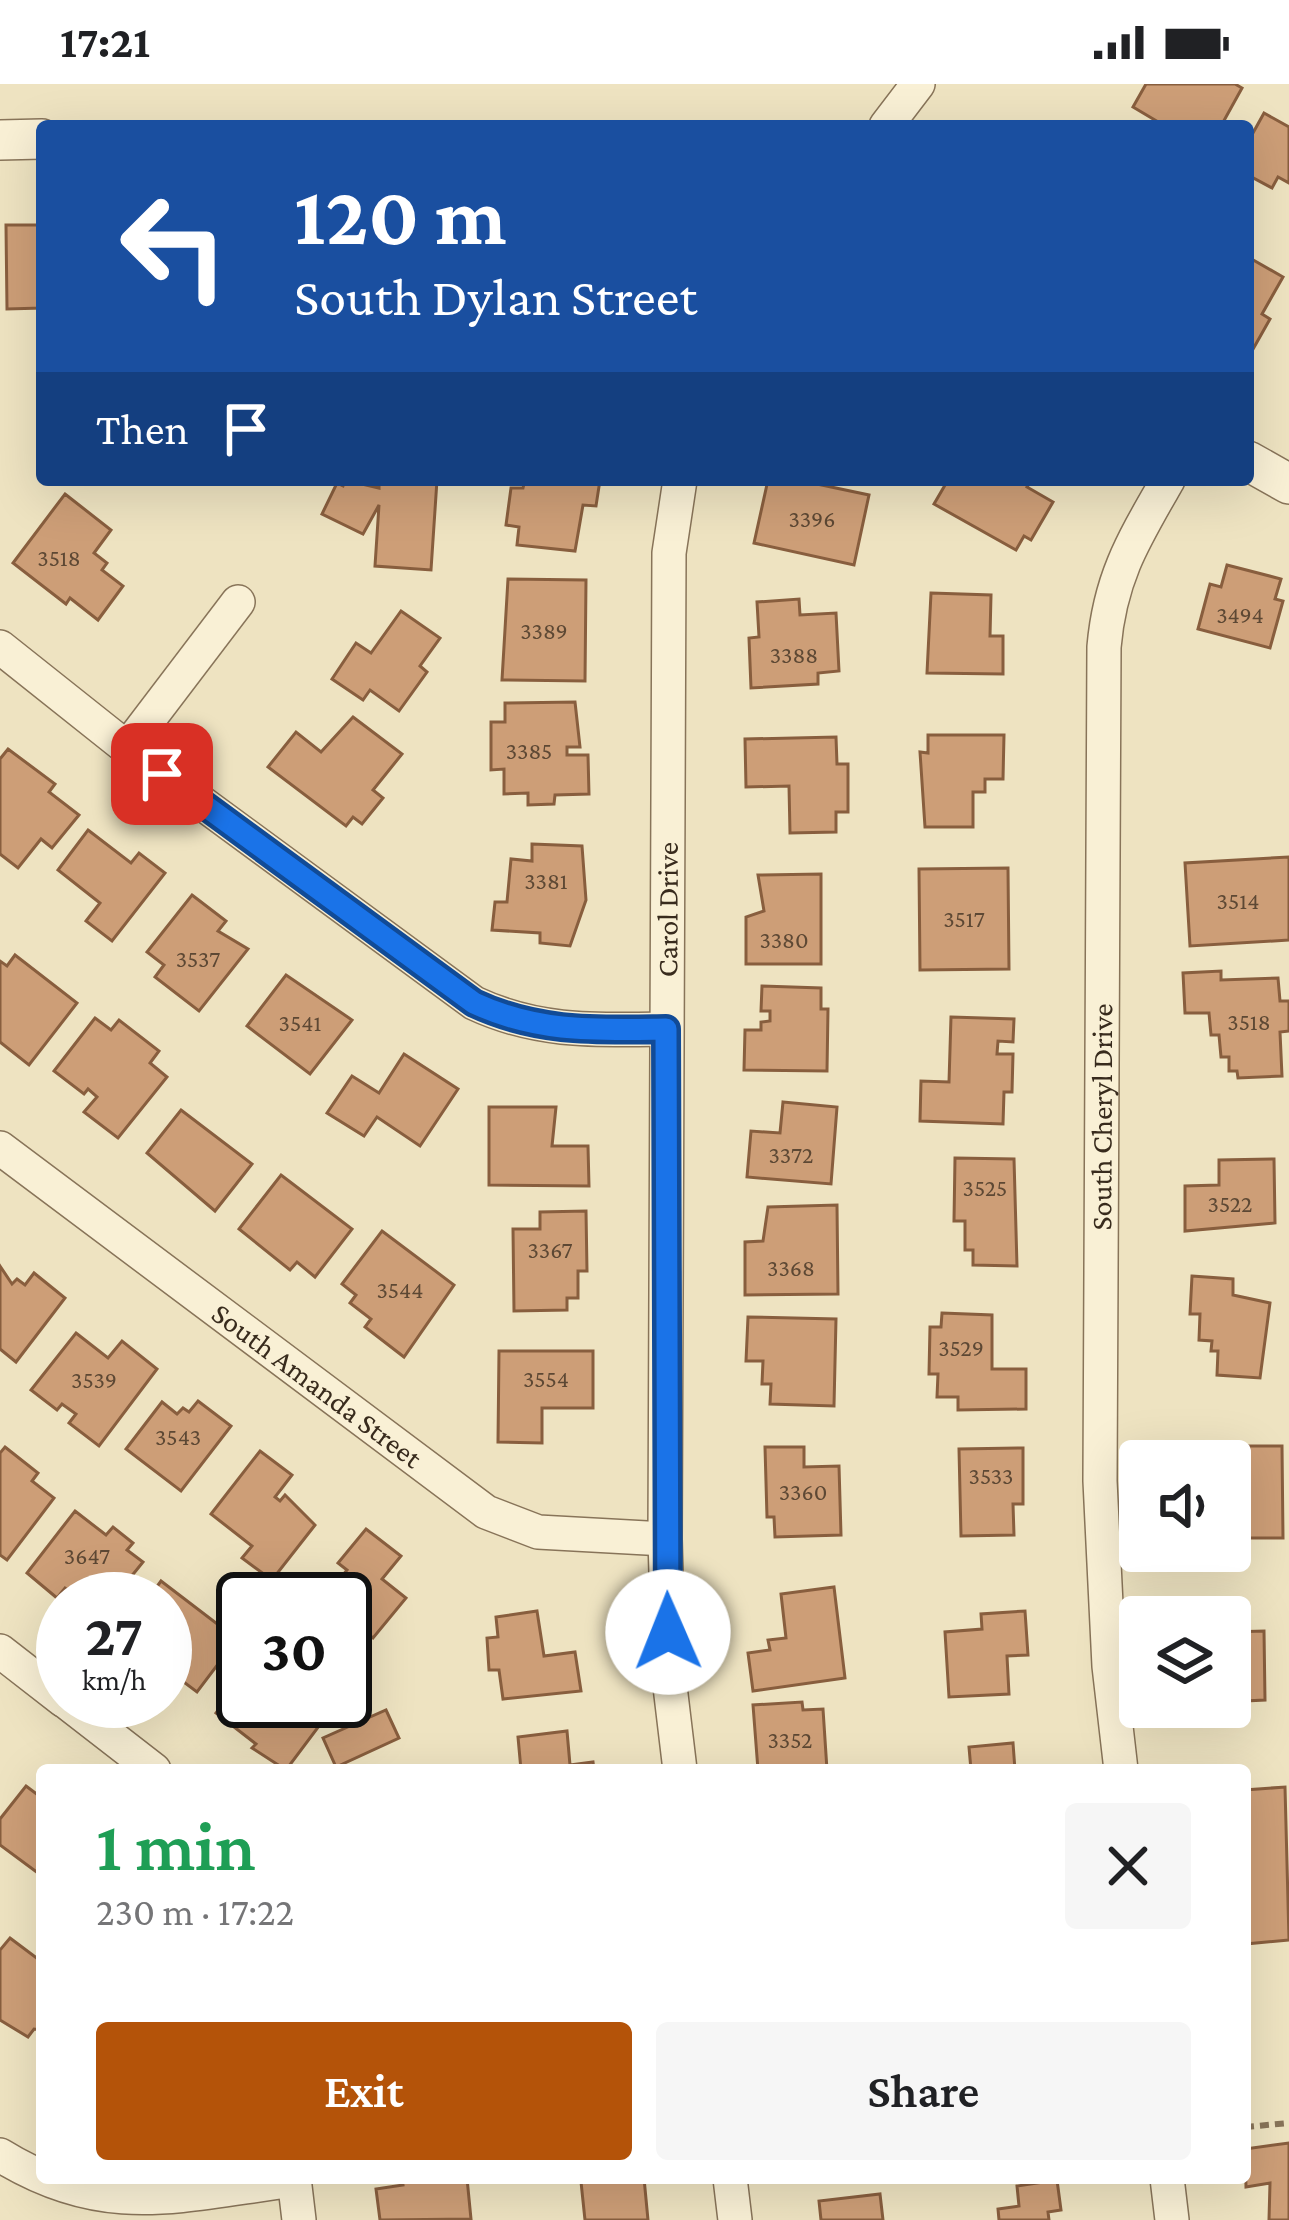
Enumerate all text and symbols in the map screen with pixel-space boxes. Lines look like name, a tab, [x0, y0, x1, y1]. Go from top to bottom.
text: 17:21	[60, 17, 150, 67]
icon: left	[96, 168, 252, 324]
text: 120 m	[294, 169, 507, 262]
text: South Dylan Street	[294, 267, 697, 327]
icon: arrive	[213, 396, 279, 462]
text: Then	[96, 404, 189, 454]
house number: 3396	[789, 505, 835, 532]
house number: 3518	[37, 544, 81, 571]
house number: 3494	[1216, 601, 1264, 628]
house number: 3389	[520, 617, 568, 644]
house number: 3388	[770, 641, 818, 668]
pin	[111, 723, 213, 825]
house number: 3385	[506, 737, 552, 764]
icon: arrive	[129, 741, 195, 807]
street label: Carol Drive	[650, 842, 684, 977]
house number: 3381	[524, 867, 568, 894]
house number: 3514	[1217, 887, 1259, 914]
house number: 3517	[943, 905, 985, 932]
house number: 3380	[759, 926, 809, 953]
house number: 3537	[176, 945, 220, 972]
street label: South Cheryl Drive	[1084, 1003, 1119, 1230]
house number: 3518	[1227, 1008, 1271, 1035]
house number: 3541	[279, 1009, 322, 1036]
house number: 3372	[769, 1141, 813, 1168]
house number: 3525	[963, 1174, 1007, 1201]
house number: 3522	[1208, 1190, 1252, 1217]
house number: 3367	[528, 1236, 572, 1263]
house number: 3368	[767, 1254, 815, 1281]
house number: 3544	[376, 1276, 424, 1303]
street label: South Amanda Street	[206, 1296, 429, 1475]
house number: 3529	[938, 1334, 984, 1361]
house number: 3554	[523, 1365, 569, 1392]
house number: 3539	[71, 1366, 117, 1393]
house number: 3543	[155, 1423, 201, 1450]
map controls	[1119, 1440, 1251, 1728]
button: sound	[1119, 1440, 1251, 1572]
house number: 3533	[968, 1462, 1014, 1489]
house number: 3360	[779, 1478, 827, 1505]
house number: 3647	[64, 1542, 110, 1569]
position arrow	[605, 1569, 731, 1695]
speed limit sign: 30	[216, 1572, 372, 1728]
button: layers	[1119, 1596, 1251, 1728]
text: 27	[85, 1601, 143, 1668]
text: km/h	[82, 1663, 146, 1696]
house number: 3352	[768, 1726, 812, 1753]
button: close	[1065, 1803, 1191, 1929]
text: 1 min	[96, 1805, 256, 1885]
text: 230 m · 17:22	[96, 1890, 294, 1933]
button: Exit	[96, 2022, 632, 2160]
button: Share	[656, 2022, 1191, 2160]

